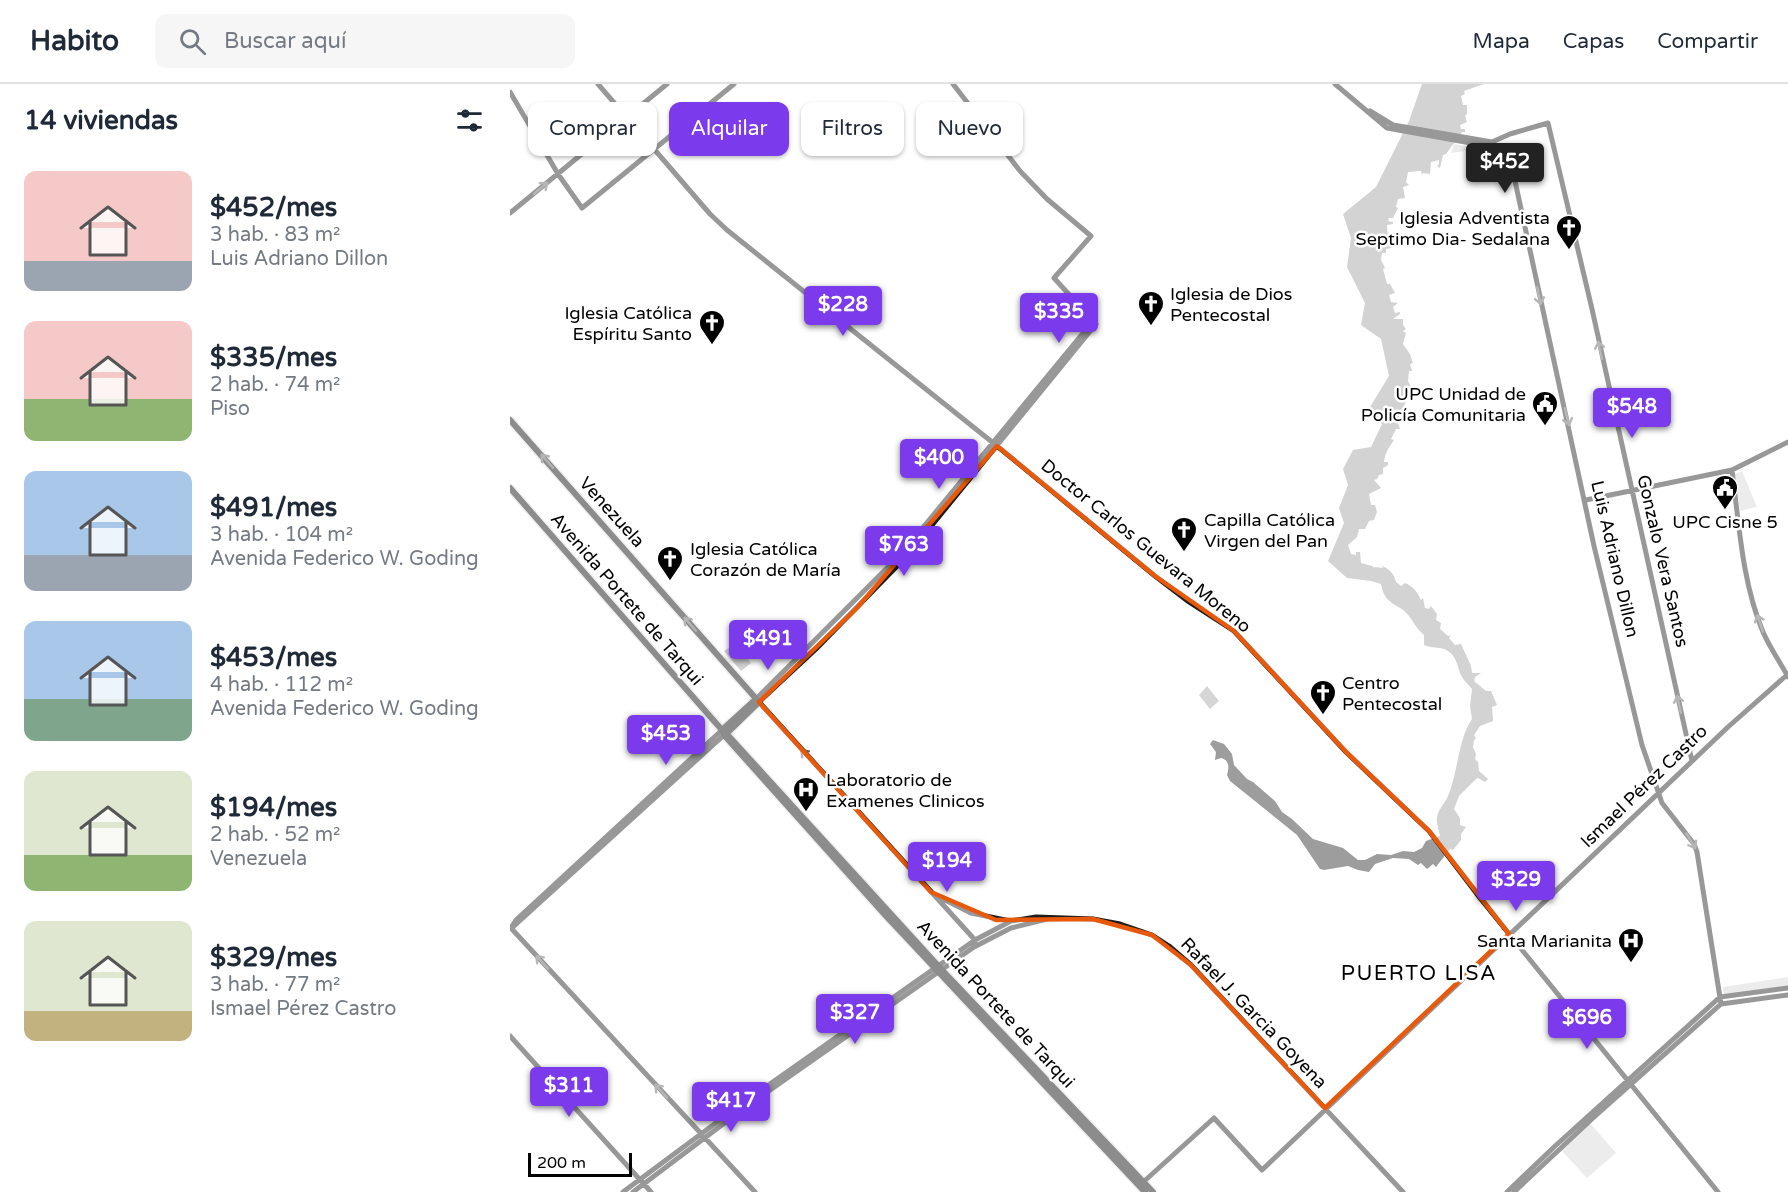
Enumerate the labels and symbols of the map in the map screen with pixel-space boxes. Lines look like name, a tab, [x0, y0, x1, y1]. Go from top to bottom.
pin: $452	[1469, 143, 1541, 194]
one-way arrow	[533, 181, 549, 194]
place label: Iglesia Adventista Septimo Dia- Sedalana	[1356, 207, 1550, 250]
church icon: Iglesia Adventista Septimo Dia- Sedalana	[1554, 213, 1584, 251]
place label: Iglesia de Dios Pentecostal	[1170, 283, 1292, 326]
pin: $228	[807, 286, 879, 337]
one-way arrow	[1534, 286, 1545, 306]
church icon: Iglesia de Dios Pentecostal	[1136, 289, 1166, 327]
pin: $335	[1023, 293, 1095, 344]
place label: Iglesia Católica Espíritu Santo	[564, 302, 692, 345]
church icon: Iglesia Católica Espíritu Santo	[697, 308, 727, 346]
one-way arrow	[1594, 340, 1605, 360]
place label: UPC Unidad de Policía Comunitaria	[1361, 383, 1526, 426]
pin: $548	[1596, 388, 1668, 439]
public building icon: UPC Unidad de Policía Comunitaria	[1530, 389, 1560, 427]
one-way arrow	[1561, 407, 1573, 426]
pin: $400	[903, 439, 975, 490]
one-way arrow	[540, 454, 554, 469]
street label: Doctor Carlos Guevara Moreno	[1037, 454, 1256, 638]
street label: Venezuela	[575, 472, 649, 552]
street label: Gonzalo Vera Santos	[1632, 473, 1694, 649]
public building icon: UPC Cisne 5	[1710, 473, 1740, 511]
street label: Luis Adriano Dillon	[1586, 478, 1644, 640]
street label: Avenida Portete de Tarqui	[546, 508, 708, 690]
place label: Capilla Católica Virgen del Pan	[1204, 509, 1335, 552]
place label: UPC Cisne 5	[1672, 511, 1778, 533]
church icon: Capilla Católica Virgen del Pan	[1169, 515, 1199, 553]
pin: $763	[868, 526, 940, 577]
place label: Iglesia Católica Corazón de María	[690, 538, 841, 581]
church icon: Iglesia Católica Corazón de María	[655, 544, 685, 582]
one-way arrow	[1754, 614, 1765, 633]
one-way arrow	[683, 616, 697, 632]
pin: $491	[732, 620, 804, 671]
place label: Centro Pentecostal	[1342, 672, 1442, 715]
church icon: Centro Pentecostal	[1308, 678, 1338, 716]
one-way arrow	[1672, 695, 1684, 714]
pin: $453	[630, 715, 702, 766]
street label: Ismael Pérez Castro	[1576, 720, 1712, 852]
one-way arrow	[800, 749, 814, 764]
place label: Laboratorio de Examenes Clinicos	[826, 769, 985, 812]
hospital icon: Laboratorio de Examenes Clinicos	[791, 775, 821, 813]
one-way arrow	[1684, 833, 1697, 850]
pin: $194	[911, 842, 983, 893]
pin: $329	[1480, 861, 1552, 912]
street label: Avenida Portete de Tarqui	[912, 915, 1080, 1093]
hospital icon: Santa Marianita	[1616, 926, 1646, 964]
place label: Santa Marianita	[1477, 930, 1612, 952]
street label: Rafael J. Garcia Goyena	[1176, 933, 1332, 1093]
one-way arrow	[535, 955, 549, 970]
district label: PUERTO LISA	[1341, 961, 1497, 986]
pin: $327	[819, 994, 891, 1045]
pin: $696	[1551, 999, 1623, 1050]
pin: $311	[533, 1067, 605, 1118]
pin: $417	[695, 1082, 767, 1133]
one-way arrow	[654, 1084, 668, 1099]
scale bar	[528, 1150, 632, 1178]

